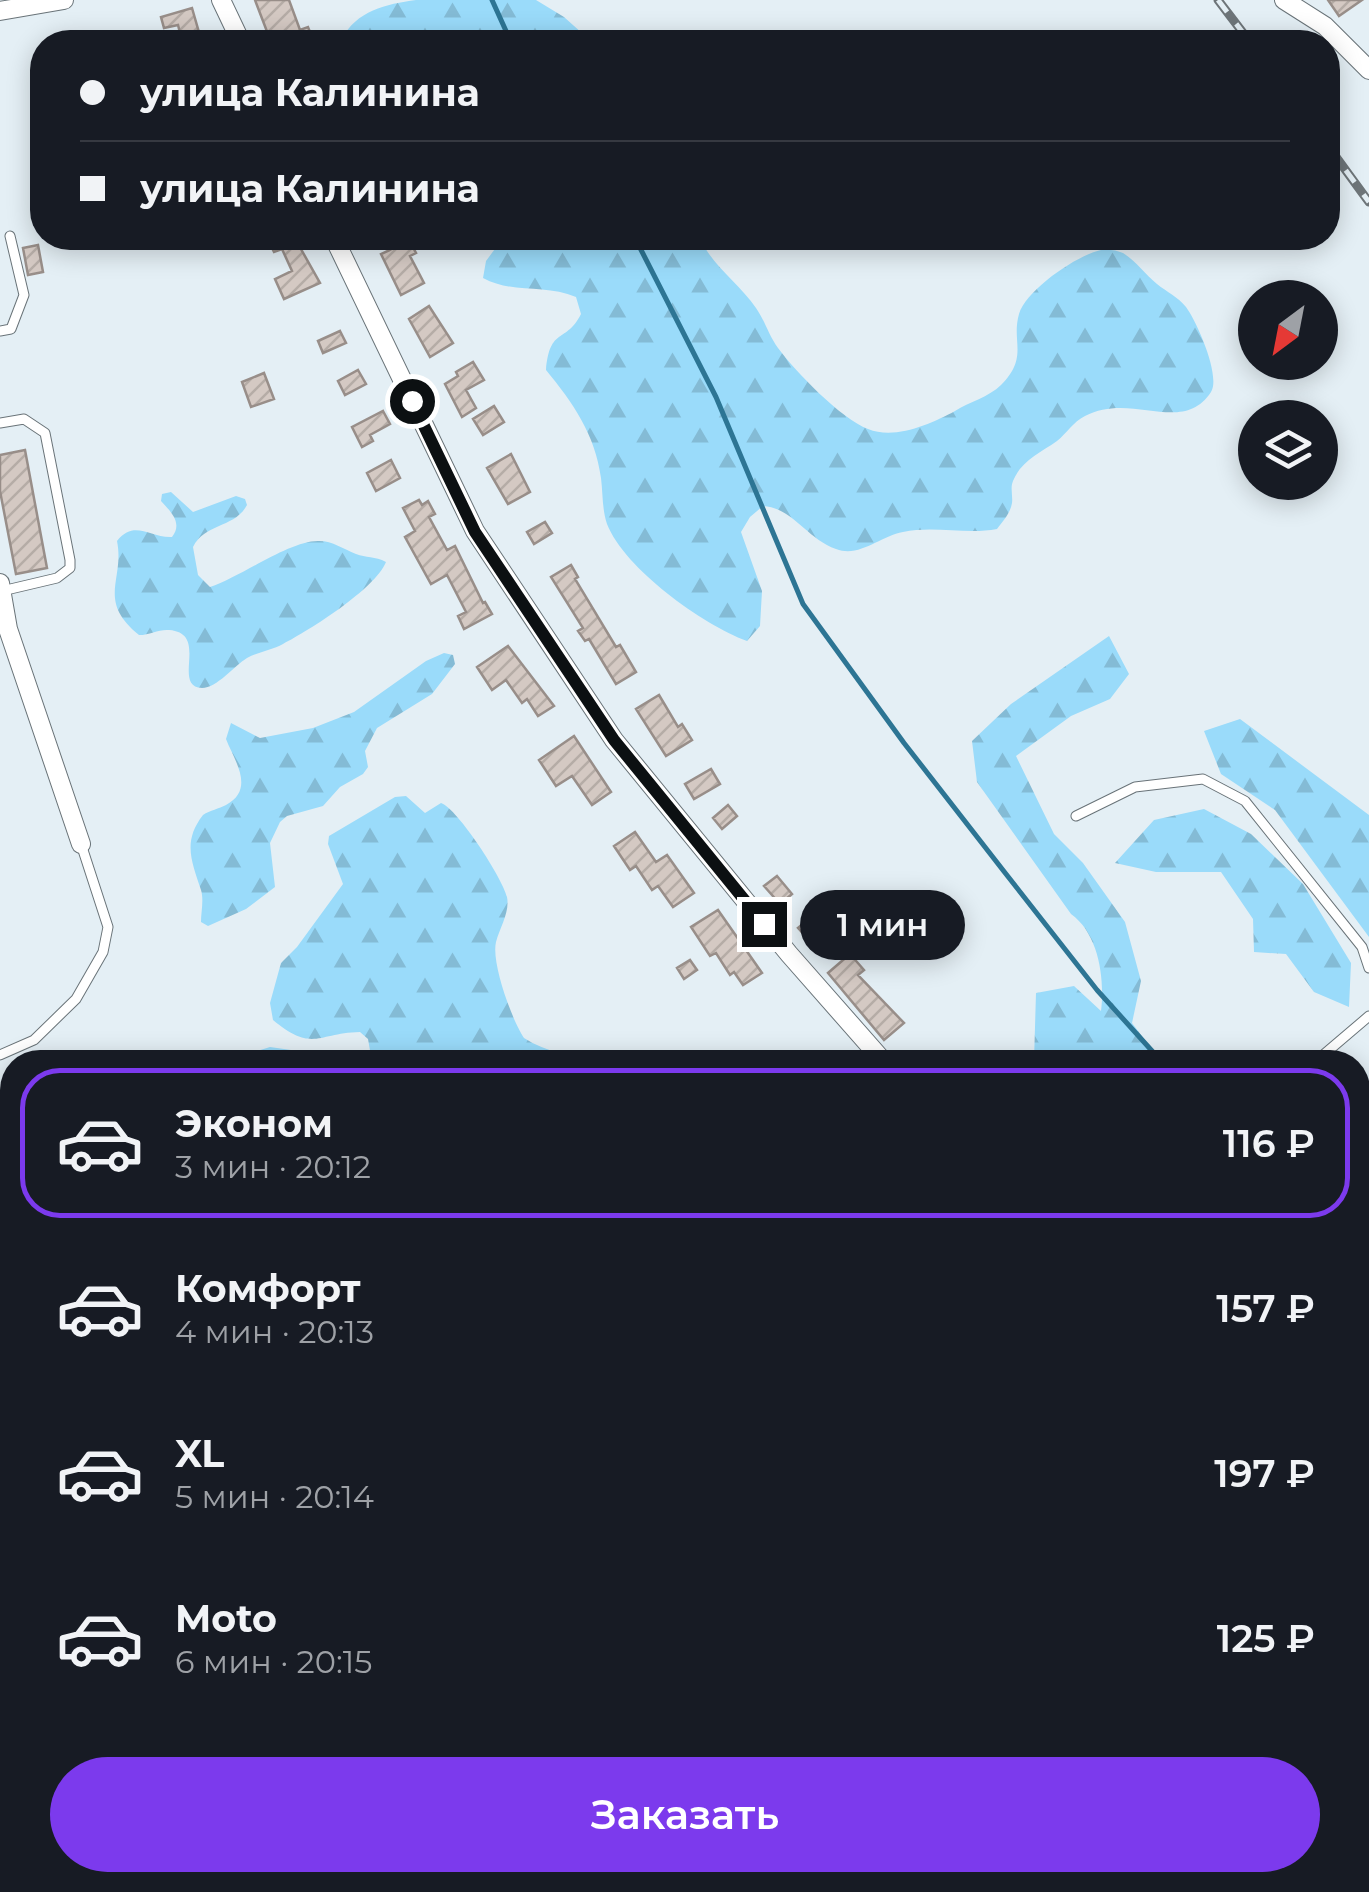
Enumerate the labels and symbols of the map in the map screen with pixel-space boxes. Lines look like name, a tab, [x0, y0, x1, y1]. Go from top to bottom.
north arrow	[1238, 280, 1338, 380]
route start	[390, 379, 435, 424]
callout: 1 мин	[799, 889, 964, 959]
route end	[742, 902, 787, 947]

